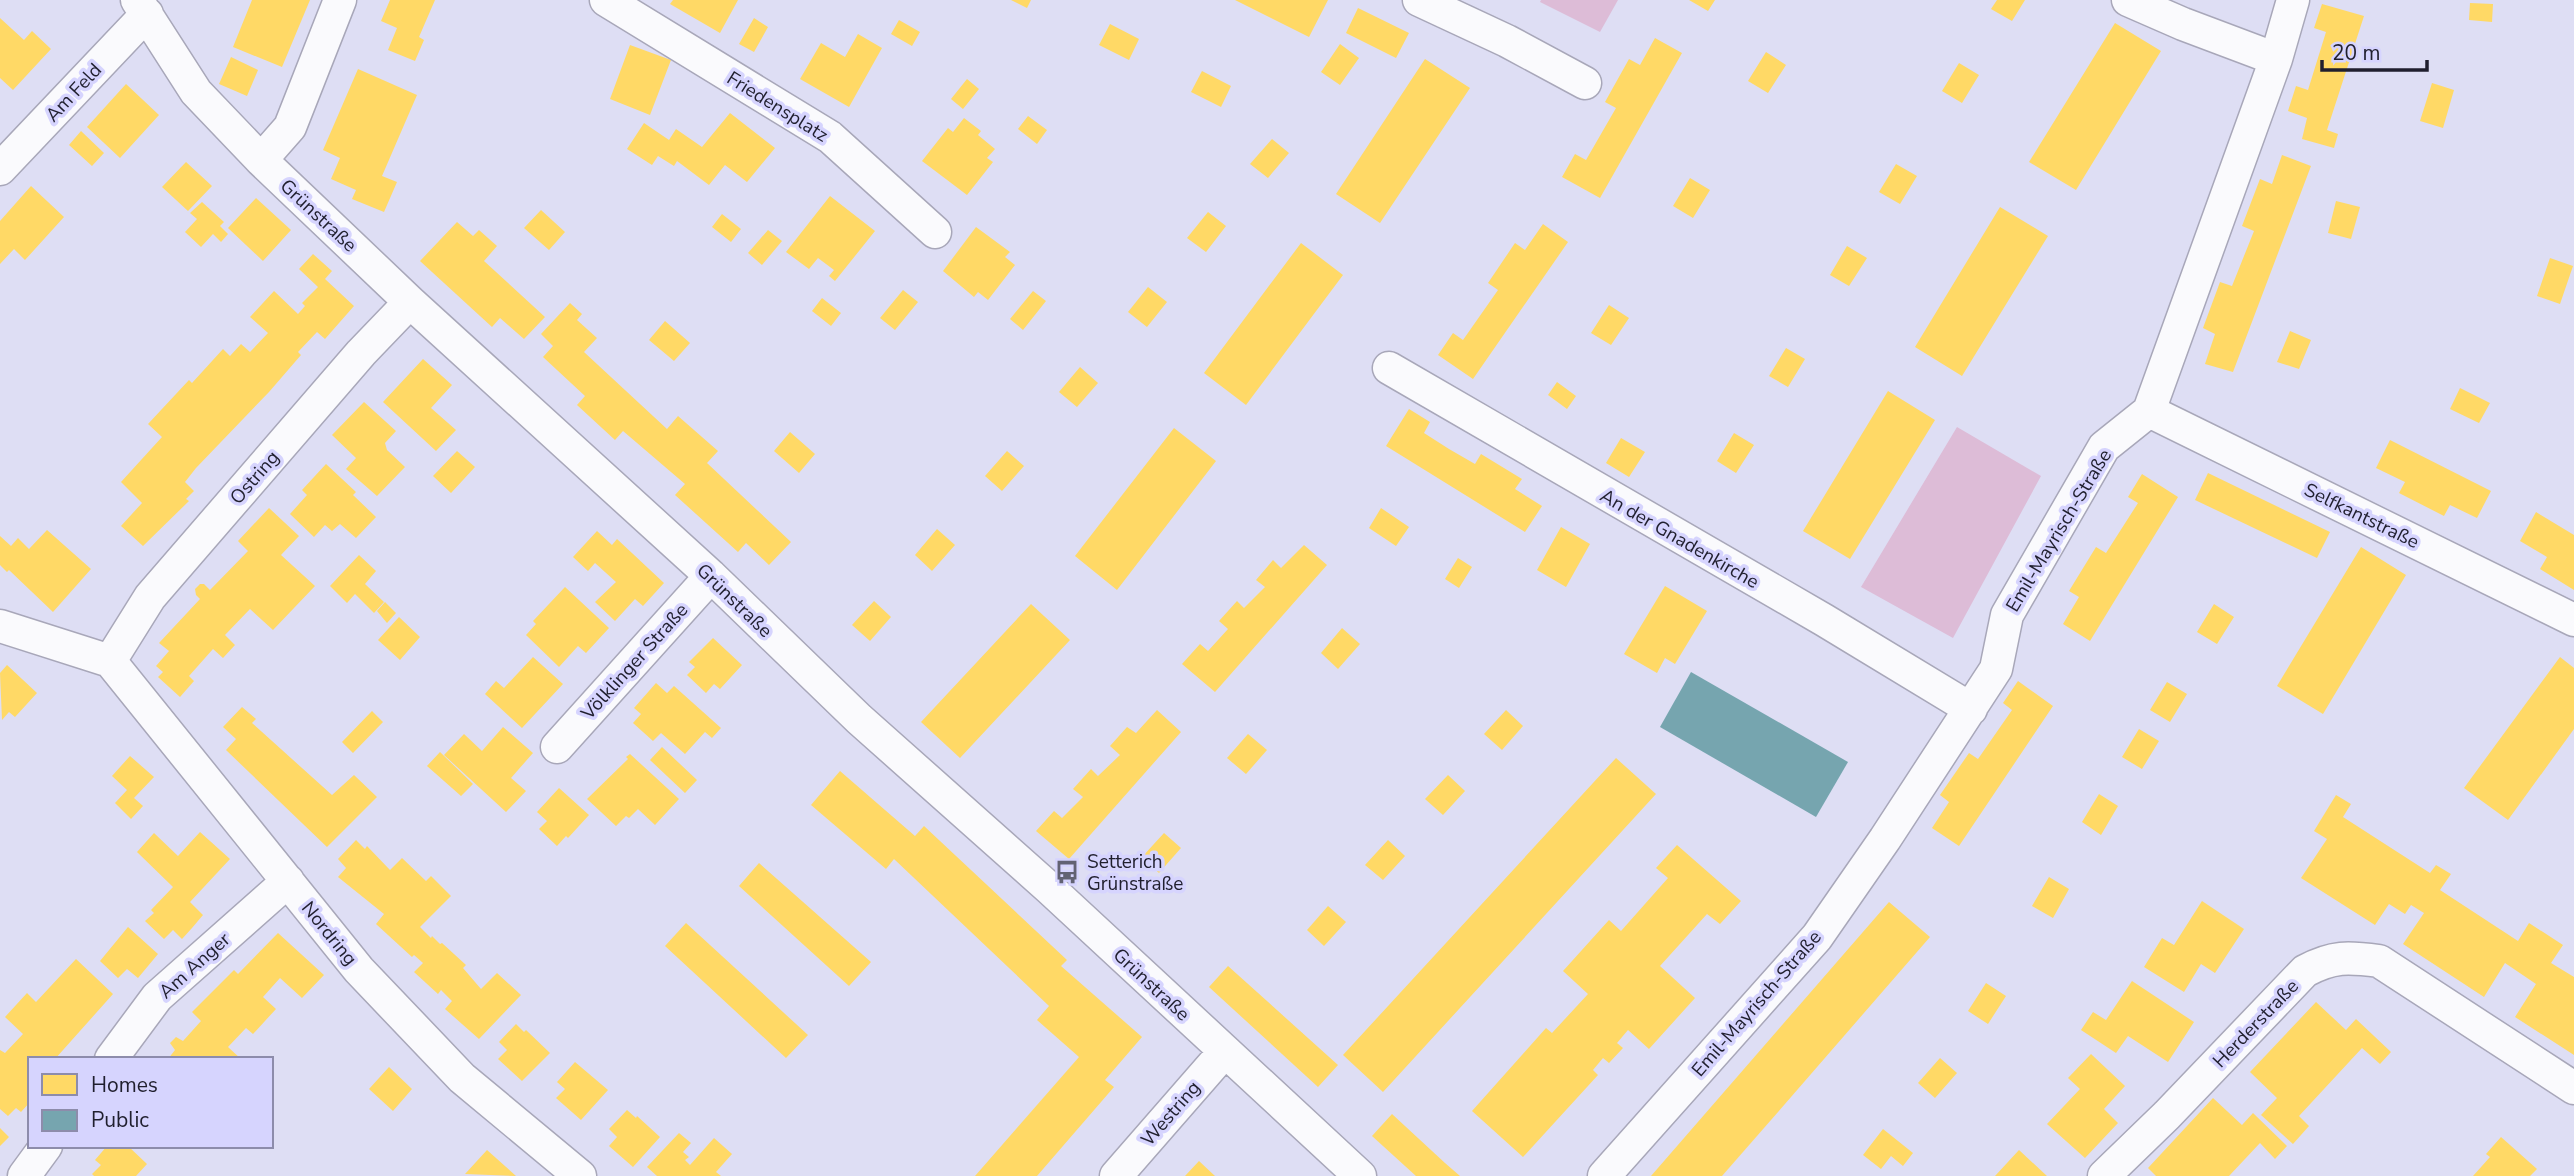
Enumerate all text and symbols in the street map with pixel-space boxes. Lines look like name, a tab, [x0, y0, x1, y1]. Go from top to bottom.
scale bar	[2322, 28, 2427, 72]
text: 20 m	[2332, 39, 2381, 67]
street label: Am Feld	[40, 58, 108, 128]
street label: Friedensplatz	[722, 65, 833, 148]
street label: Grünstraße	[274, 173, 362, 258]
street label: Emil-Mayrisch-Straße	[2000, 444, 2118, 617]
street label: Ostring	[224, 445, 285, 510]
street label: Selfkantstraße	[2300, 477, 2423, 555]
street label: An der Gnadenkirche	[1595, 483, 1764, 595]
street label: Grünstraße	[691, 558, 778, 644]
street label: Völklinger Straße	[575, 598, 694, 726]
place label: Setterich Grünstraße	[1087, 849, 1183, 897]
bus stop icon: Setterich Grünstraße	[1053, 858, 1081, 886]
street label: Nordring	[295, 896, 363, 971]
street label: Emil-Mayrisch-Straße	[1686, 925, 1828, 1082]
street label: Am Anger	[153, 927, 236, 1005]
street label: Grünstraße	[1107, 942, 1195, 1027]
street label: Herderstraße	[2207, 974, 2304, 1074]
legend	[28, 1057, 273, 1148]
text: Homes	[91, 1071, 158, 1099]
street label: Westring	[1135, 1075, 1206, 1152]
text: Public	[91, 1106, 149, 1134]

